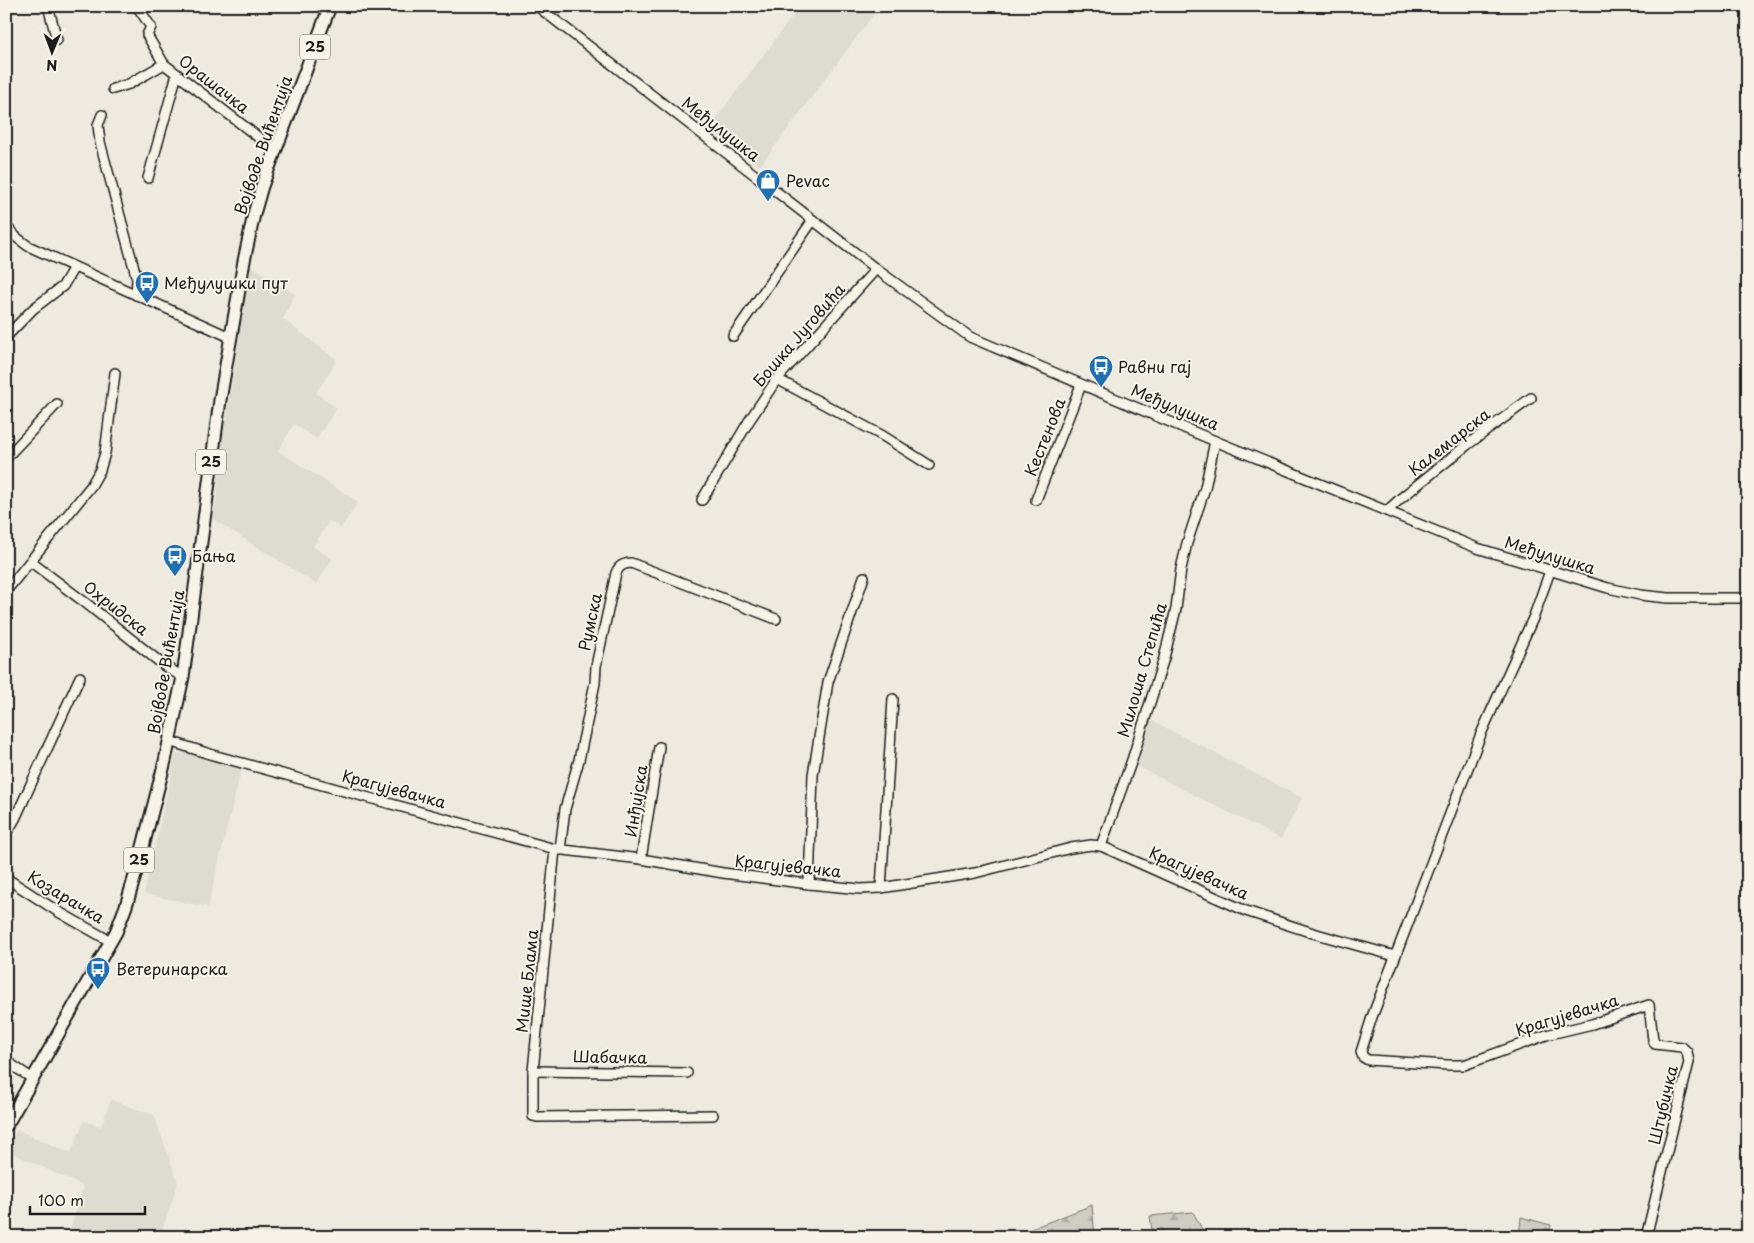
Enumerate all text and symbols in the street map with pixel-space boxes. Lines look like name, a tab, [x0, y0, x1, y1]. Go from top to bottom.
north arrow	[28, 28, 78, 78]
road number: 25	[300, 34, 330, 60]
street label: Орашачка	[174, 48, 255, 118]
text: N	[46, 55, 57, 76]
street label: Војводе Вићентија	[227, 72, 297, 218]
street label: Међулушка	[677, 90, 766, 166]
shop icon: Pevac	[755, 168, 781, 202]
place label: Pevac	[786, 168, 830, 192]
bus stop icon: Међулушки пут	[134, 270, 160, 304]
place label: Међулушки пут	[164, 270, 288, 294]
street label: Бошка Југовића	[747, 277, 850, 391]
bus stop icon: Равни гај	[1088, 354, 1114, 388]
place label: Равни гај	[1118, 354, 1191, 378]
street label: Међулушка	[1128, 377, 1223, 435]
street label: Кестенова	[1018, 394, 1071, 479]
street label: Калемарска	[1402, 402, 1494, 481]
road number: 25	[196, 450, 226, 474]
street label: Међулушка	[1502, 529, 1598, 579]
bus stop icon: Бања	[162, 543, 188, 577]
place label: Бања	[192, 543, 235, 567]
street label: Охридска	[79, 574, 154, 640]
street label: Војводе Вићентија	[141, 588, 190, 736]
street label: Румска	[571, 591, 607, 653]
street label: Милоша Степића	[1110, 600, 1172, 740]
street label: Крагујевачка	[340, 763, 449, 813]
street label: Инђијска	[617, 763, 653, 839]
street label: Крагујевачка	[1146, 839, 1253, 905]
street label: Крагујевачка	[734, 847, 842, 883]
road number: 25	[124, 848, 154, 872]
street label: Козарачка	[24, 864, 109, 929]
street label: Мише Блама	[509, 928, 543, 1034]
bus stop icon: Ветеринарска	[85, 956, 111, 990]
place label: Ветеринарска	[116, 956, 228, 980]
street label: Крагујевачка	[1512, 987, 1621, 1041]
street label: Шабачка	[573, 1043, 647, 1069]
street label: Штубичка	[1641, 1063, 1683, 1147]
scale bar	[30, 1183, 145, 1215]
text: 100 m	[38, 1188, 84, 1211]

